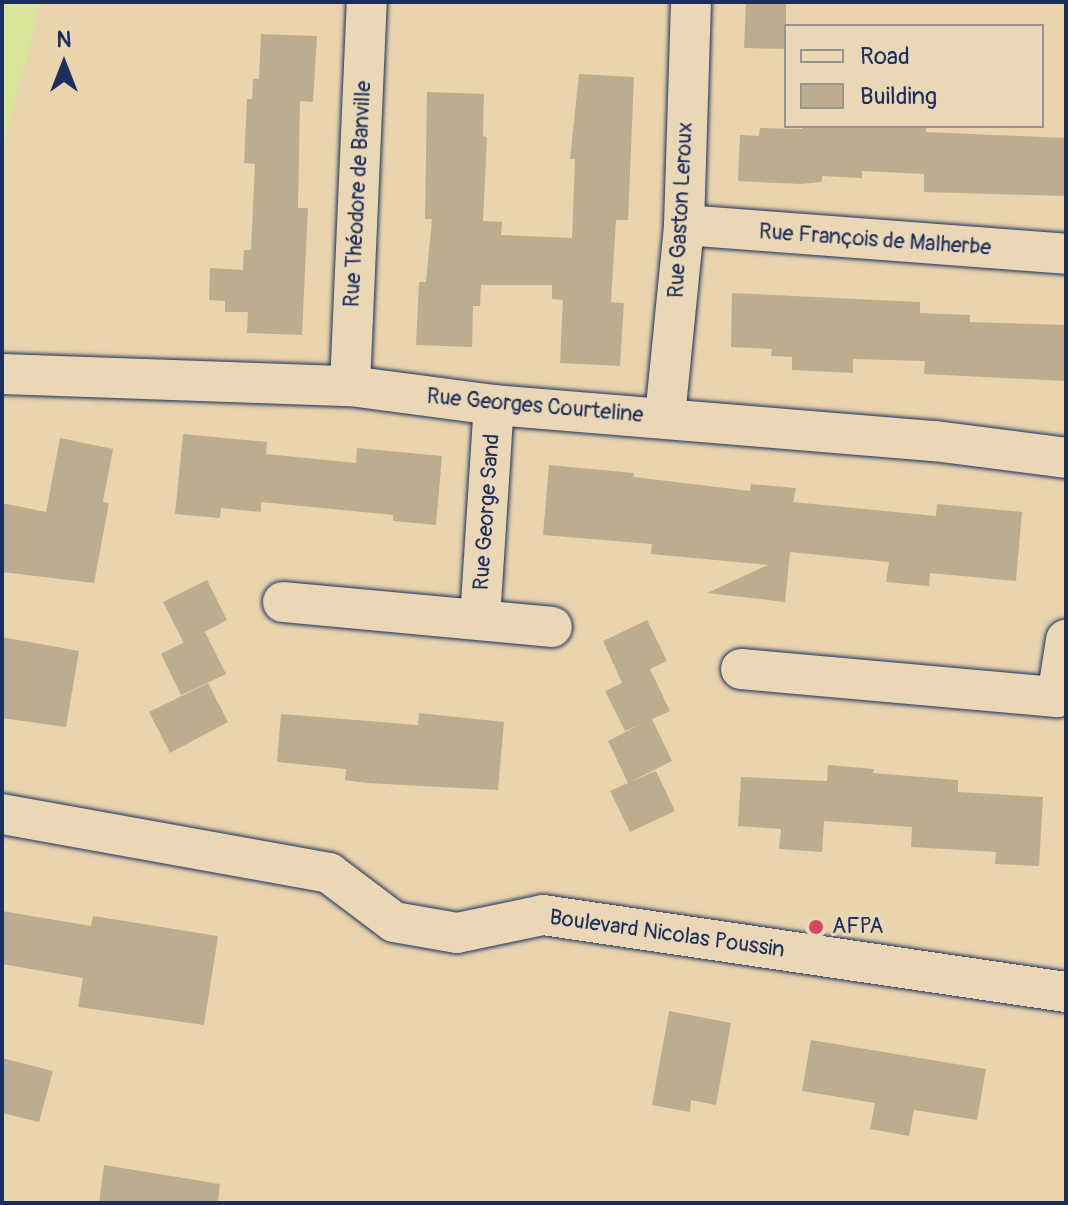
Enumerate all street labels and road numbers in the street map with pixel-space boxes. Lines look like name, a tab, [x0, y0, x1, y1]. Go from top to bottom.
street label: Rue Théodore de Banville	[339, 80, 377, 308]
street label: Rue Gaston Leroux	[663, 121, 699, 299]
street label: Rue François de Malherbe	[758, 219, 992, 261]
street label: Rue Georges Courteline	[426, 383, 644, 429]
street label: Rue George Sand	[468, 433, 506, 591]
street label: Boulevard Nicolas Poussin	[548, 904, 786, 964]

